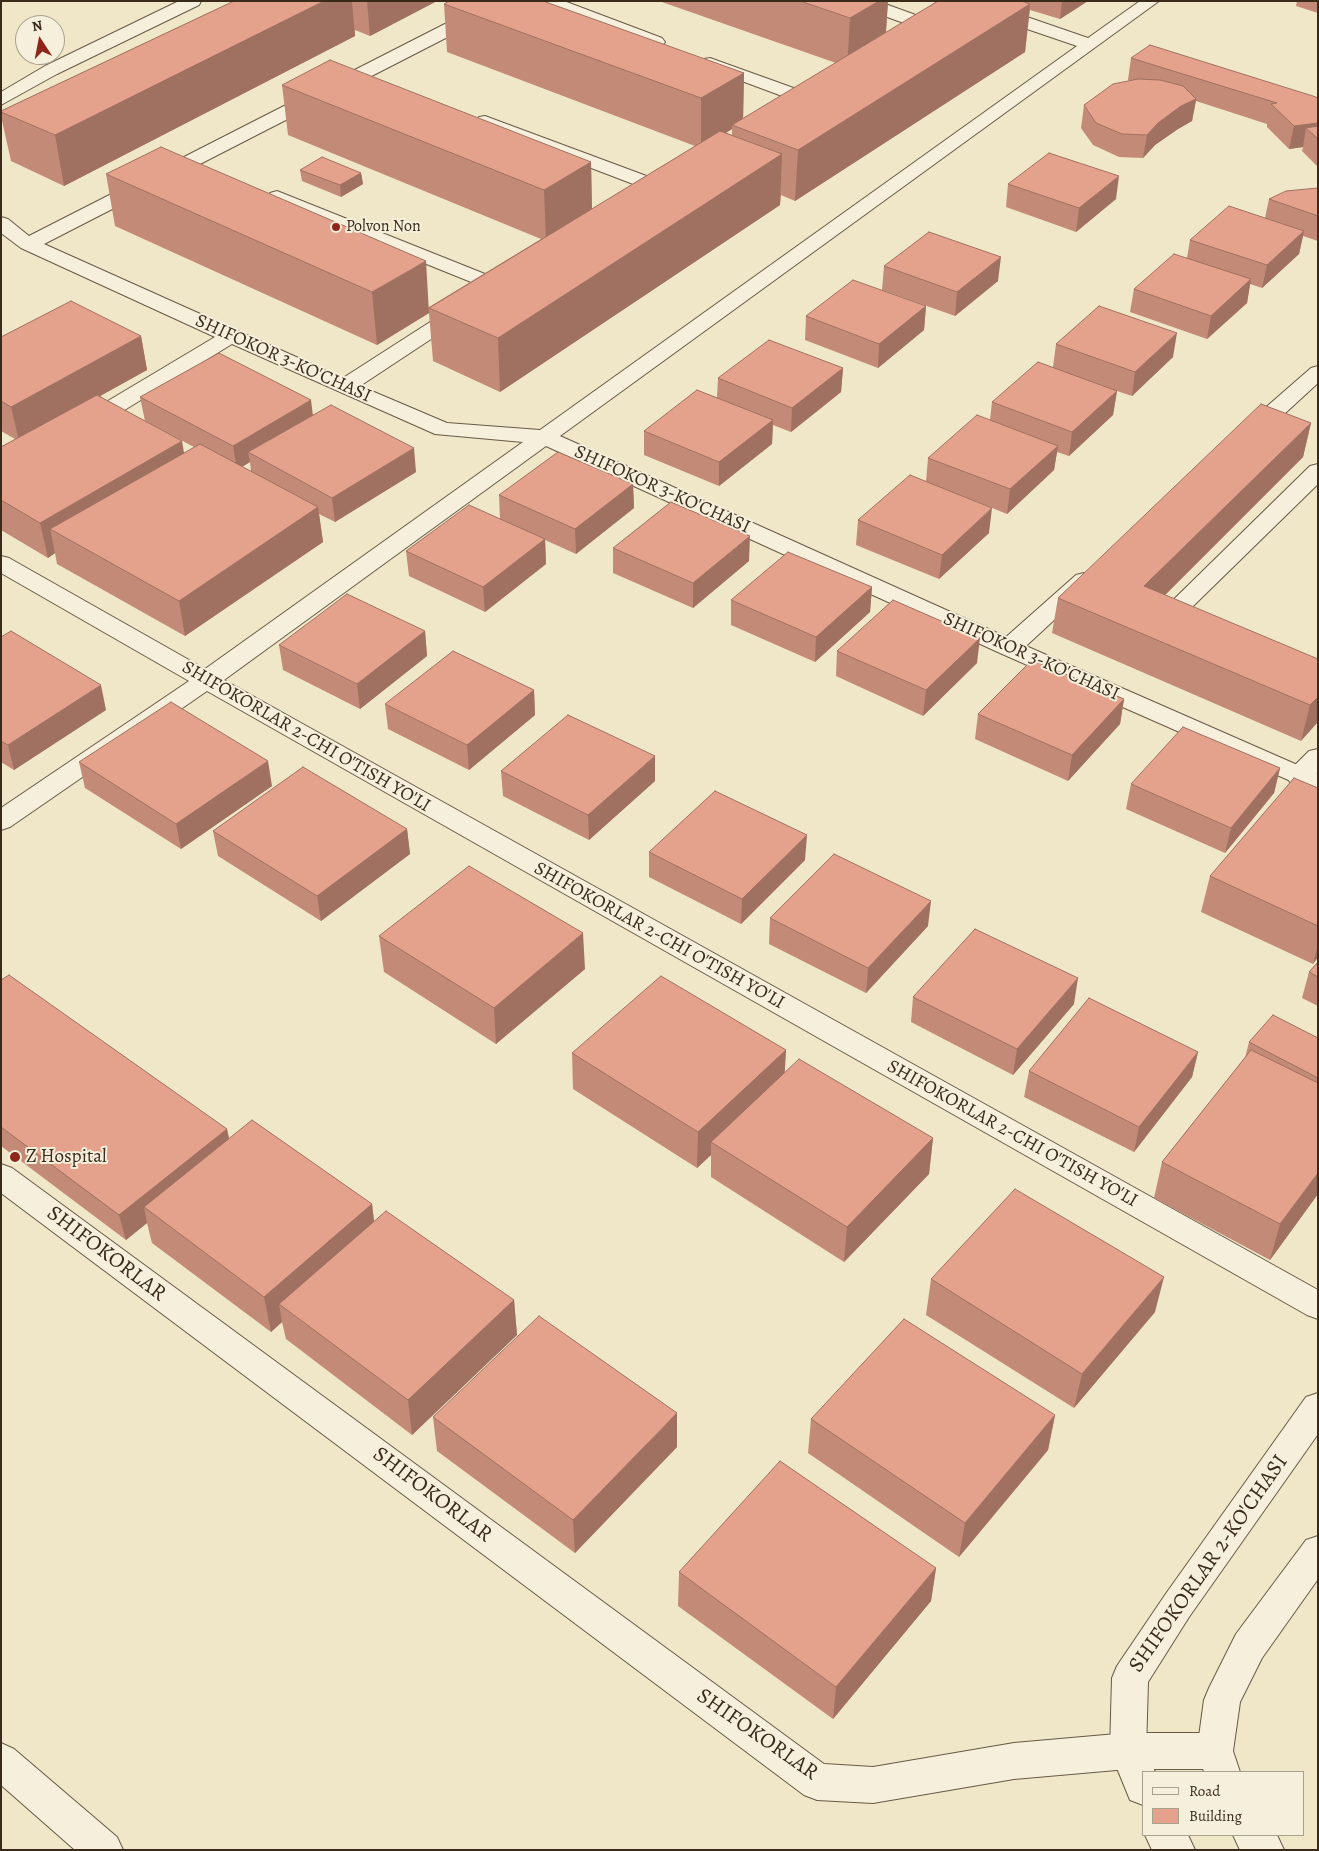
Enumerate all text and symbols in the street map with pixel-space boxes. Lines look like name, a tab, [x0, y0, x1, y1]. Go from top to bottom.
north arrow	[15, 15, 65, 65]
text: N	[30, 15, 44, 36]
place label: Polvon Non	[346, 217, 421, 237]
marker: Polvon Non	[330, 221, 342, 233]
street label: SHIFOKOR 3-KO'CHASI	[191, 310, 375, 408]
street label: SHIFOKOR 3-KO'CHASI	[570, 441, 754, 539]
street label: SHIFOKOR 3-KO'CHASI	[939, 608, 1123, 706]
street label: SHIFOKORLAR 2-CHI O'TISH YO'LI	[178, 656, 434, 818]
street label: SHIFOKORLAR 2-CHI O'TISH YO'LI	[530, 857, 788, 1015]
street label: SHIFOKORLAR 2-CHI O'TISH YO'LI	[883, 1055, 1141, 1213]
place label: Z Hospital	[26, 1146, 107, 1168]
marker: Z Hospital	[8, 1150, 22, 1164]
street label: SHIFOKORLAR	[41, 1201, 171, 1307]
street label: SHIFOKORLAR	[367, 1442, 497, 1548]
street label: SHIFOKORLAR 2-KO'CHASI	[1124, 1450, 1294, 1678]
street label: SHIFOKORLAR	[691, 1683, 823, 1787]
legend	[1142, 1771, 1304, 1836]
text: Road	[1189, 1781, 1220, 1801]
text: Building	[1189, 1806, 1242, 1826]

